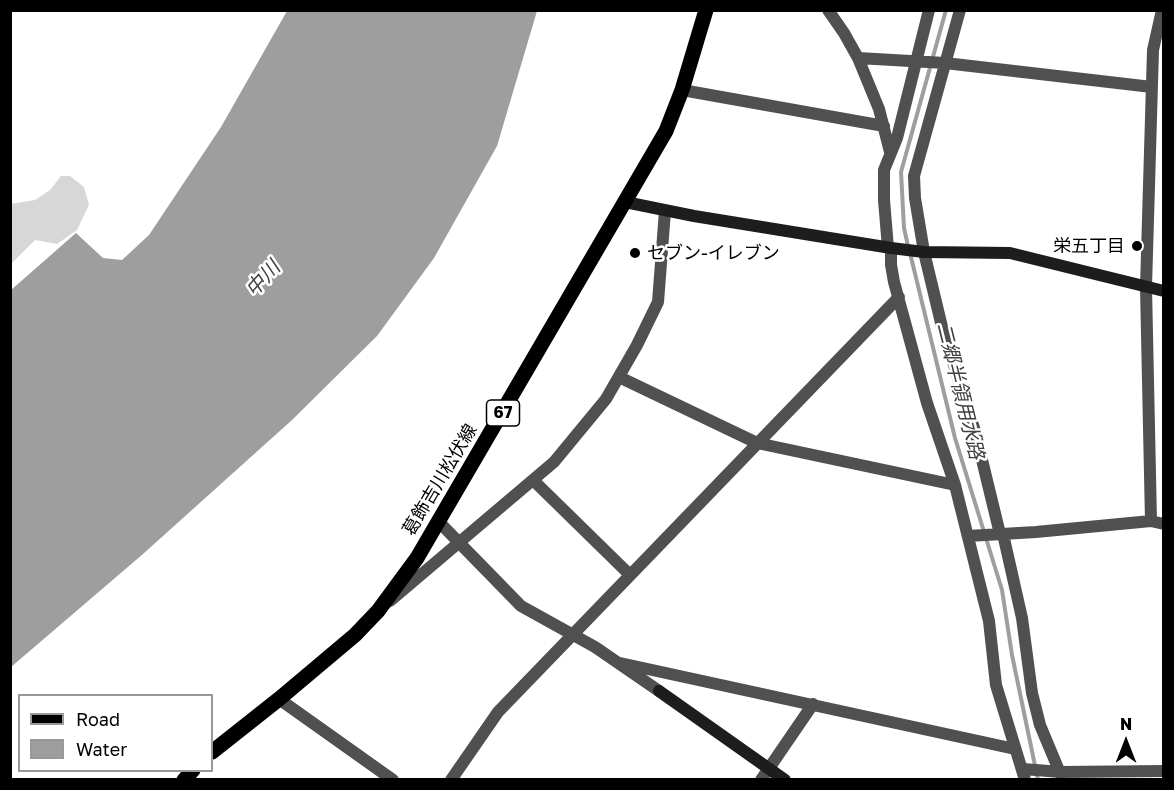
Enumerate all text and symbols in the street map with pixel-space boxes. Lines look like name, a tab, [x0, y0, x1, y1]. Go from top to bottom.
place label: 栄五丁目	[1053, 235, 1125, 257]
marker: 栄五丁目	[1130, 239, 1144, 253]
place label: セブン-イレブン	[647, 242, 780, 264]
marker: セブン-イレブン	[628, 246, 642, 260]
water label: 中川	[241, 256, 285, 302]
water label: 二郷半領用水路	[931, 320, 989, 462]
road number: 67	[486, 400, 520, 426]
street label: 葛飾吉川松伏線	[398, 420, 482, 540]
legend	[18, 694, 213, 772]
text: Road	[76, 708, 120, 730]
north arrow	[1096, 712, 1156, 772]
text: N	[1120, 714, 1132, 734]
text: Water	[76, 738, 127, 760]

